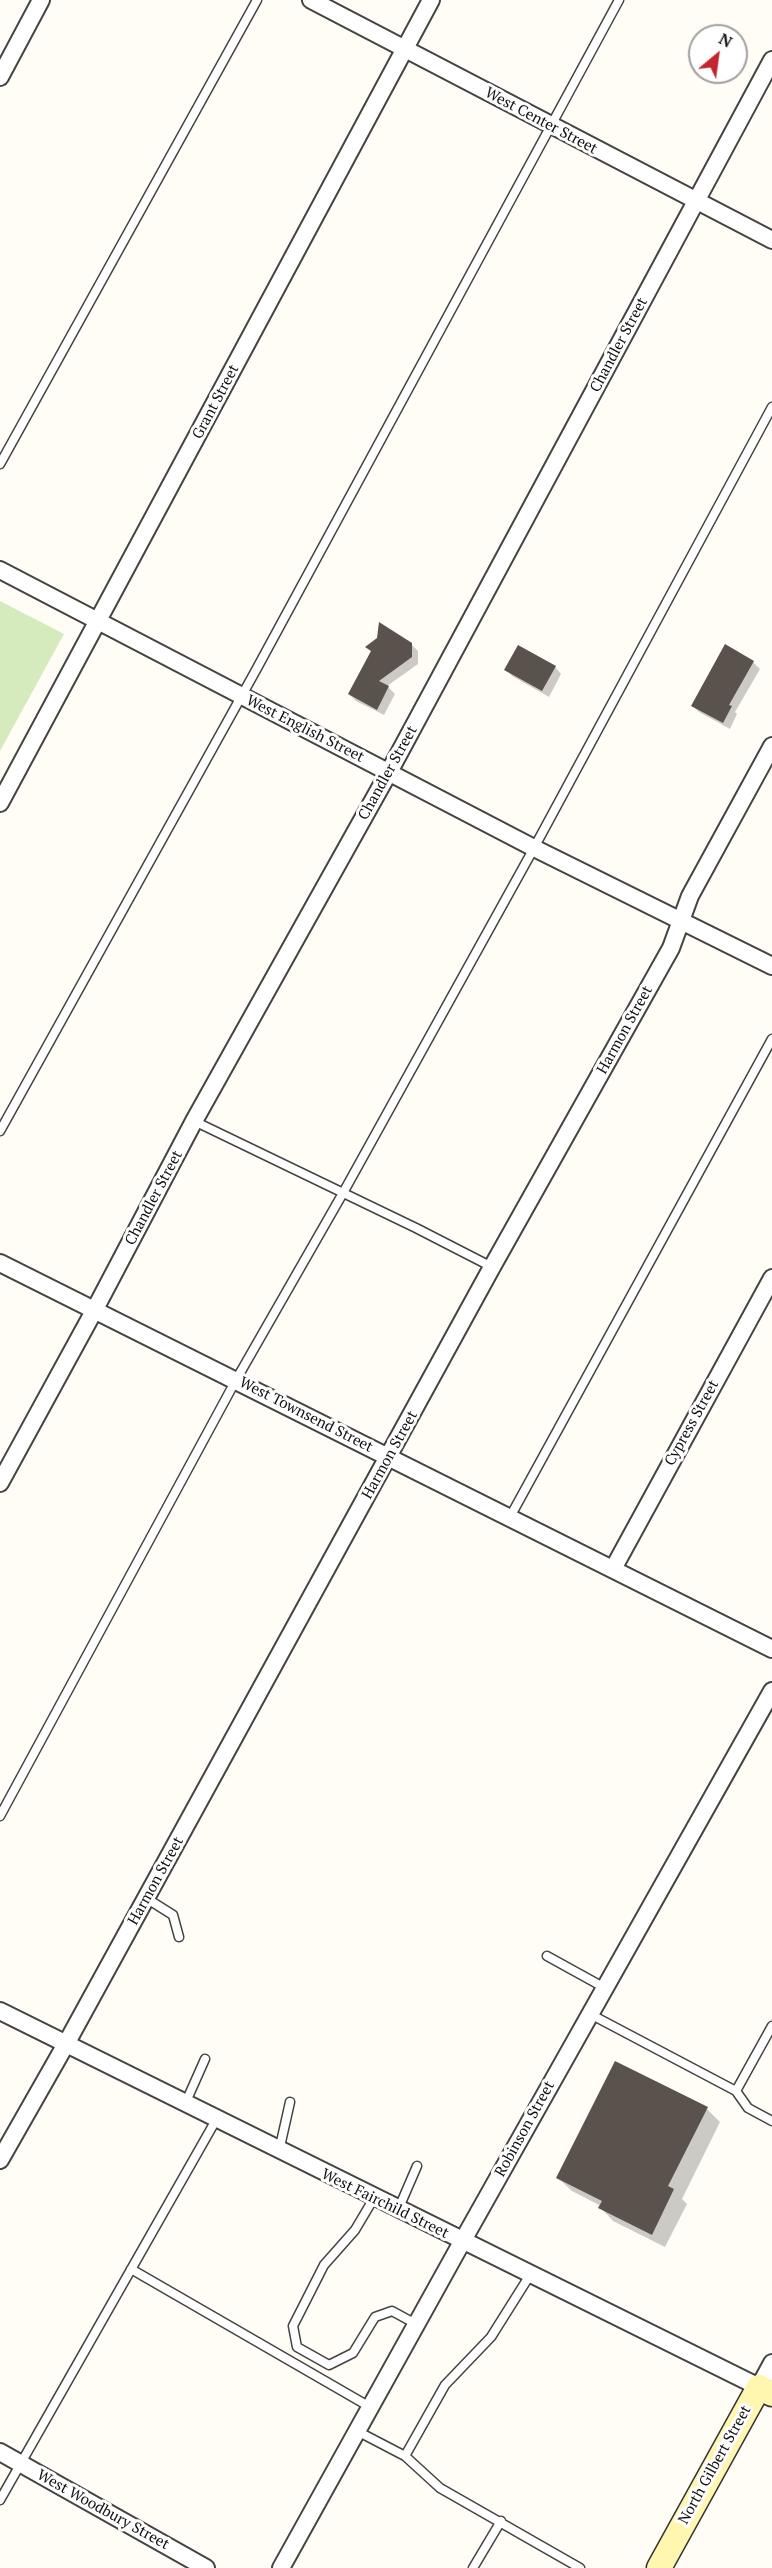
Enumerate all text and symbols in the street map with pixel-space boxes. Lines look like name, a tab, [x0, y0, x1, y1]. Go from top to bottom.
north arrow	[688, 24, 748, 84]
text: N	[715, 27, 736, 53]
street label: West Center Street	[482, 84, 600, 158]
street label: Chandler Street	[586, 295, 652, 395]
street label: Grant Street	[189, 362, 243, 442]
street label: West English Street	[243, 692, 367, 766]
street label: Chandler Street	[355, 723, 421, 823]
street label: Harmon Street	[593, 983, 657, 1077]
street label: Chandler Street	[121, 1148, 187, 1248]
street label: West Townsend Street	[236, 1373, 376, 1457]
street label: Cypress Street	[661, 1377, 723, 1469]
street label: Harmon Street	[358, 1408, 422, 1502]
street label: Harmon Street	[124, 1834, 188, 1928]
street label: Robinson Street	[491, 2078, 559, 2180]
street label: West Fairchild Street	[319, 2165, 451, 2243]
street label: North Gilbert Street	[675, 2402, 755, 2528]
street label: West Woodbury Street	[34, 2466, 172, 2554]

